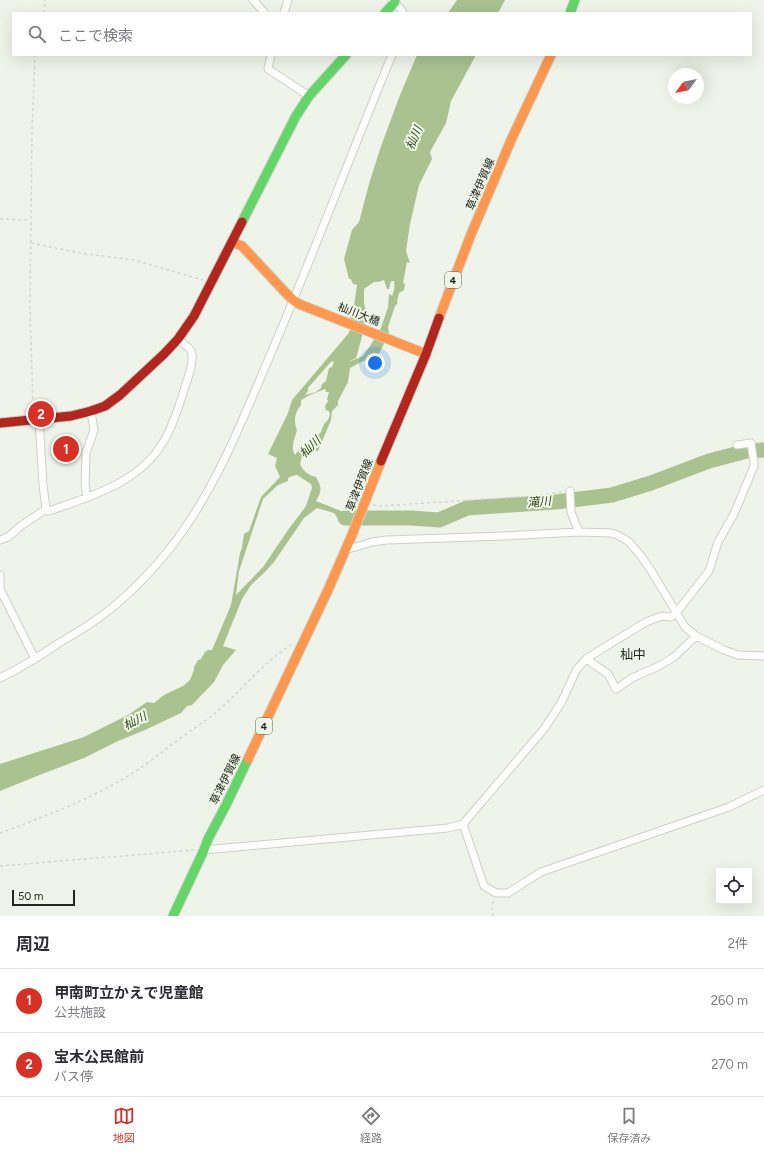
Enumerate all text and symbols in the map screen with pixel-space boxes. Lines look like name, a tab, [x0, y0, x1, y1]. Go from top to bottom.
search box	[12, 12, 752, 56]
icon: search	[26, 23, 48, 45]
text: ここで検索	[58, 27, 133, 45]
north arrow	[668, 68, 704, 104]
water label: 杣川	[403, 122, 426, 152]
street label: 草津伊賀線	[464, 156, 497, 212]
road number: 4	[445, 272, 461, 288]
street label: 杣川大橋	[336, 300, 382, 329]
your location	[365, 353, 385, 373]
pin: 2	[28, 399, 54, 429]
water label: 杣川	[296, 432, 325, 460]
pin: 1	[53, 434, 79, 464]
street label: 草津伊賀線	[344, 457, 375, 513]
water label: 滝川	[526, 494, 554, 510]
district label: 杣中	[620, 647, 646, 662]
water label: 杣川	[121, 708, 151, 733]
road number: 4	[256, 718, 272, 734]
street label: 草津伊賀線	[208, 752, 243, 807]
map controls	[716, 868, 752, 904]
button: locate	[716, 868, 752, 904]
scale bar	[12, 888, 75, 907]
text: 50 m	[18, 890, 43, 903]
text: 周辺	[16, 934, 50, 954]
text: 2件	[728, 936, 748, 951]
text: 甲南町立かえで児童館	[54, 984, 204, 1002]
text: 1	[26, 993, 32, 1008]
text: 260 m	[711, 993, 748, 1008]
text: 公共施設	[54, 1005, 106, 1020]
text: 宝木公民館前	[54, 1048, 144, 1066]
text: 2	[25, 1057, 33, 1072]
text: 270 m	[711, 1057, 748, 1072]
text: バス停	[54, 1069, 93, 1084]
tab: 地図	[113, 1105, 135, 1145]
tab: 経路	[360, 1105, 382, 1145]
tab: 保存済み	[607, 1105, 651, 1145]

